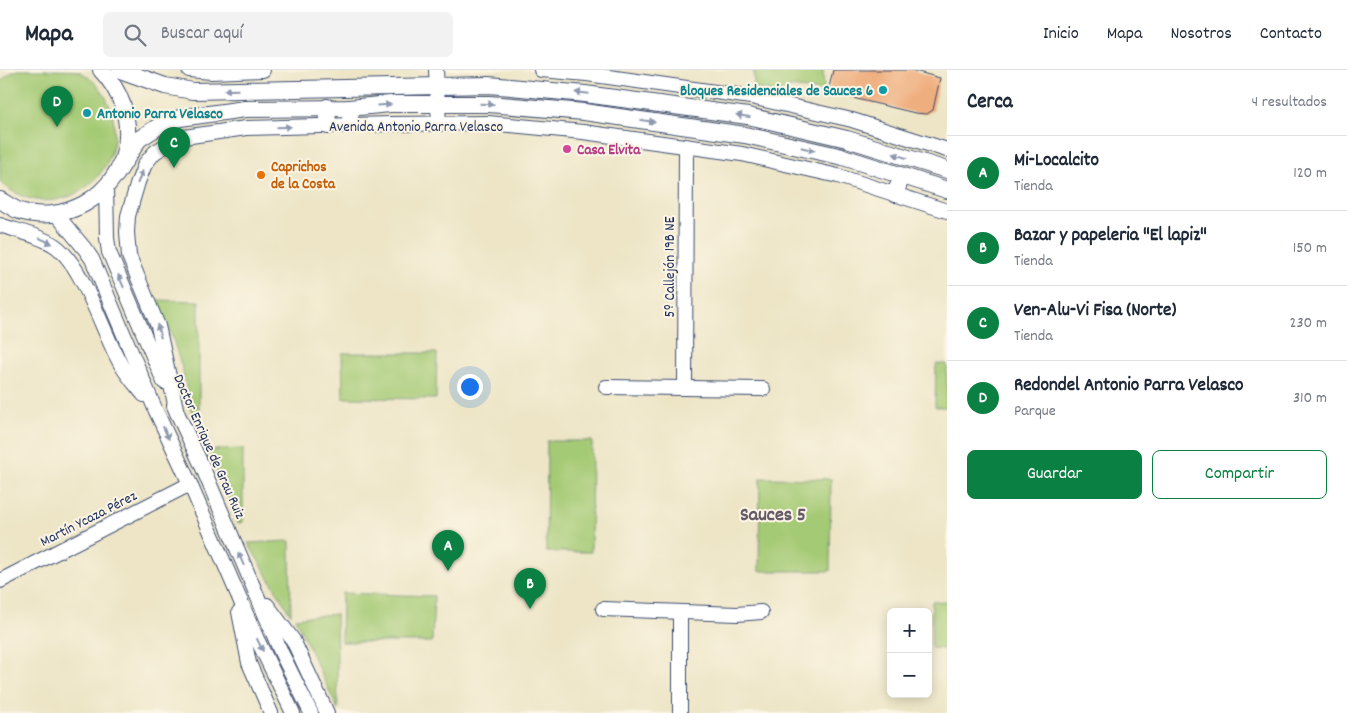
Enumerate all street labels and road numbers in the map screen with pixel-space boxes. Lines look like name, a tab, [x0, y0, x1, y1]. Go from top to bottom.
street label: Avenida Antonio Parra Velasco	[329, 117, 503, 139]
street label: 5º Callejón 19B NE	[660, 216, 682, 318]
street label: Doctor Enrique de Grau Ruiz	[166, 371, 250, 523]
street label: Martín Ycaza Pérez	[37, 486, 141, 554]

